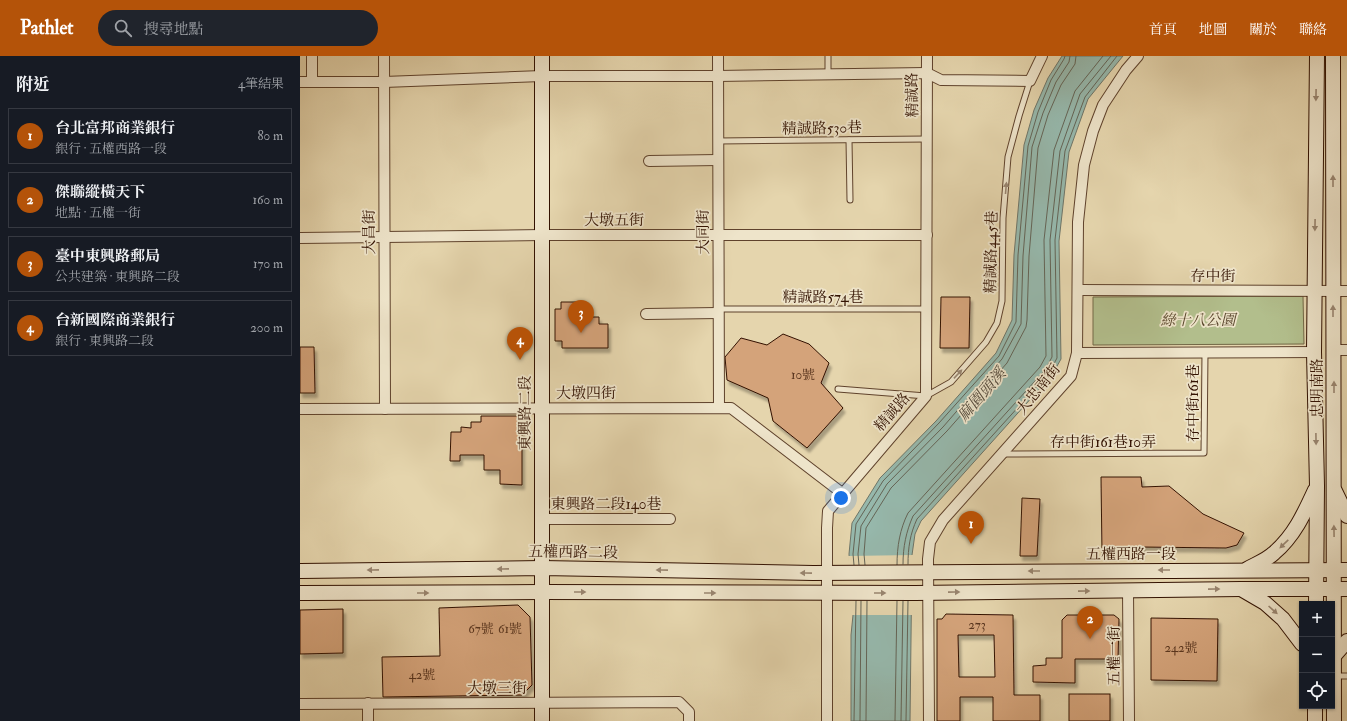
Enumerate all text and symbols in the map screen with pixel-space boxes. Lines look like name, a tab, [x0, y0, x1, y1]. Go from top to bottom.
search box	[98, 10, 378, 46]
text: Pathlet	[20, 16, 74, 40]
icon: search	[112, 17, 134, 39]
text: 搜尋地點	[144, 20, 204, 39]
text: 首頁	[1149, 21, 1177, 38]
text: 地圖	[1199, 21, 1227, 38]
text: 關於	[1249, 21, 1277, 38]
text: 聯絡	[1299, 21, 1327, 38]
street label: 精誠路	[903, 72, 922, 118]
text: 附近	[16, 74, 50, 95]
text: 4筆結果	[238, 76, 284, 92]
one-way arrow	[1313, 89, 1320, 101]
street label: 精誠路530巷	[782, 118, 862, 139]
text: 台北富邦商業銀行	[55, 119, 175, 138]
text: 1	[28, 128, 32, 144]
text: 80 m	[257, 128, 283, 144]
text: 銀行 · 五權西路一段	[55, 141, 167, 157]
one-way arrow	[1330, 174, 1336, 187]
one-way arrow	[1002, 182, 1009, 194]
text: 傑聯縱橫天下	[55, 183, 145, 202]
text: 2	[27, 192, 33, 208]
text: 160 m	[252, 192, 283, 208]
text: 地點 · 五權一街	[55, 205, 141, 221]
street label: 大昌街	[360, 209, 379, 255]
street label: 大同街	[694, 209, 713, 255]
street label: 精誠路445巷	[981, 210, 1002, 294]
street label: 大墩五街	[584, 211, 644, 230]
one-way arrow	[1312, 219, 1318, 232]
text: 臺中東興路郵局	[55, 247, 160, 266]
text: 3	[28, 256, 33, 272]
text: 170 m	[253, 256, 283, 272]
street label: 存中街	[1190, 267, 1236, 286]
text: 公共建築 · 東興路二段	[55, 269, 180, 285]
street label: 精誠路574巷	[782, 288, 864, 307]
pin: 3	[568, 300, 594, 333]
one-way arrow	[1330, 304, 1336, 317]
text: 台新國際商業銀行	[55, 311, 175, 330]
park label: 綠十八公園	[1160, 311, 1237, 330]
text: 4	[26, 320, 34, 336]
text: 200 m	[250, 320, 283, 336]
pin: 4	[507, 327, 533, 360]
text: 銀行 · 東興路二段	[55, 333, 154, 349]
street label: 忠明南路	[1308, 358, 1327, 418]
street label: 大忠南街	[1012, 360, 1065, 419]
water label: 麻園頭溪	[953, 362, 1012, 425]
street label: 存中街161巷	[1184, 364, 1203, 442]
house number: 10號	[791, 367, 815, 383]
one-way arrow	[953, 369, 963, 379]
street label: 東興路二段	[516, 375, 535, 451]
one-way arrow	[1331, 380, 1337, 393]
street label: 大墩四街	[556, 384, 616, 403]
street label: 精誠路	[870, 389, 914, 436]
street label: 存中街161巷10弄	[1050, 433, 1156, 452]
one-way arrow	[1313, 433, 1319, 446]
your location	[831, 488, 851, 508]
street label: 東興路二段140巷	[550, 495, 662, 514]
pin: 1	[958, 511, 984, 544]
one-way arrow	[1330, 525, 1337, 537]
one-way arrow	[1279, 539, 1289, 549]
street label: 五權西路二段	[528, 542, 618, 563]
street label: 五權西路一段	[1086, 545, 1176, 564]
one-way arrow	[496, 566, 509, 572]
one-way arrow	[366, 567, 379, 573]
one-way arrow	[655, 567, 668, 573]
one-way arrow	[1158, 567, 1170, 574]
one-way arrow	[1027, 568, 1040, 574]
one-way arrow	[799, 570, 812, 576]
one-way arrow	[1208, 586, 1221, 592]
one-way arrow	[1078, 588, 1091, 594]
one-way arrow	[574, 589, 587, 595]
one-way arrow	[704, 589, 716, 596]
one-way arrow	[948, 589, 961, 595]
one-way arrow	[417, 590, 430, 596]
one-way arrow	[874, 590, 887, 596]
map controls	[1299, 601, 1335, 709]
button: +	[1299, 601, 1335, 637]
pin: 2	[1077, 606, 1103, 639]
one-way arrow	[1268, 606, 1278, 615]
house number: 273	[968, 617, 986, 633]
house number: 67號	[468, 621, 494, 637]
house number: 61號	[498, 621, 522, 637]
street label: 五權一街	[1105, 626, 1124, 686]
button: −	[1299, 637, 1335, 673]
house number: 242號	[1164, 640, 1198, 656]
house number: 42號	[409, 667, 435, 683]
button: locate	[1299, 673, 1335, 709]
street label: 大墩三街	[467, 679, 527, 698]

